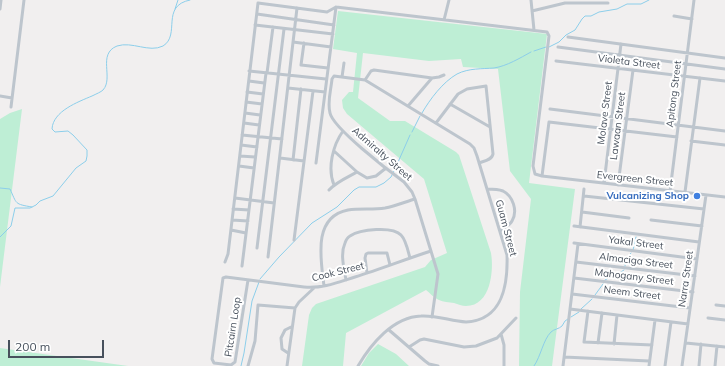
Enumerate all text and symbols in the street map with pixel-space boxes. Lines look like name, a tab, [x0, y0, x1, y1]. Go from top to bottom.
street label: Violeta Street	[597, 52, 661, 72]
street label: Apitong Street	[664, 60, 684, 128]
street label: Molave Street	[595, 81, 615, 145]
street label: Lawaan Street	[608, 91, 628, 161]
street label: Admiralty Street	[350, 125, 414, 183]
street label: Evergreen Street	[596, 169, 674, 189]
place label: Vulcanizing Shop	[606, 190, 689, 202]
marker: Vulcanizing Shop	[692, 191, 702, 201]
street label: Guam Street	[493, 198, 519, 258]
street label: Yakal Street	[608, 234, 664, 252]
street label: Narra Street	[676, 250, 696, 308]
street label: Almaciga Street	[598, 251, 674, 271]
street label: Cook Street	[311, 260, 365, 284]
street label: Mahogany Street	[594, 266, 674, 288]
street label: Neem Street	[603, 284, 661, 302]
street label: Pitcairn Loop	[222, 296, 244, 358]
scale bar	[10, 332, 106, 358]
text: 200 m	[15, 339, 50, 354]

